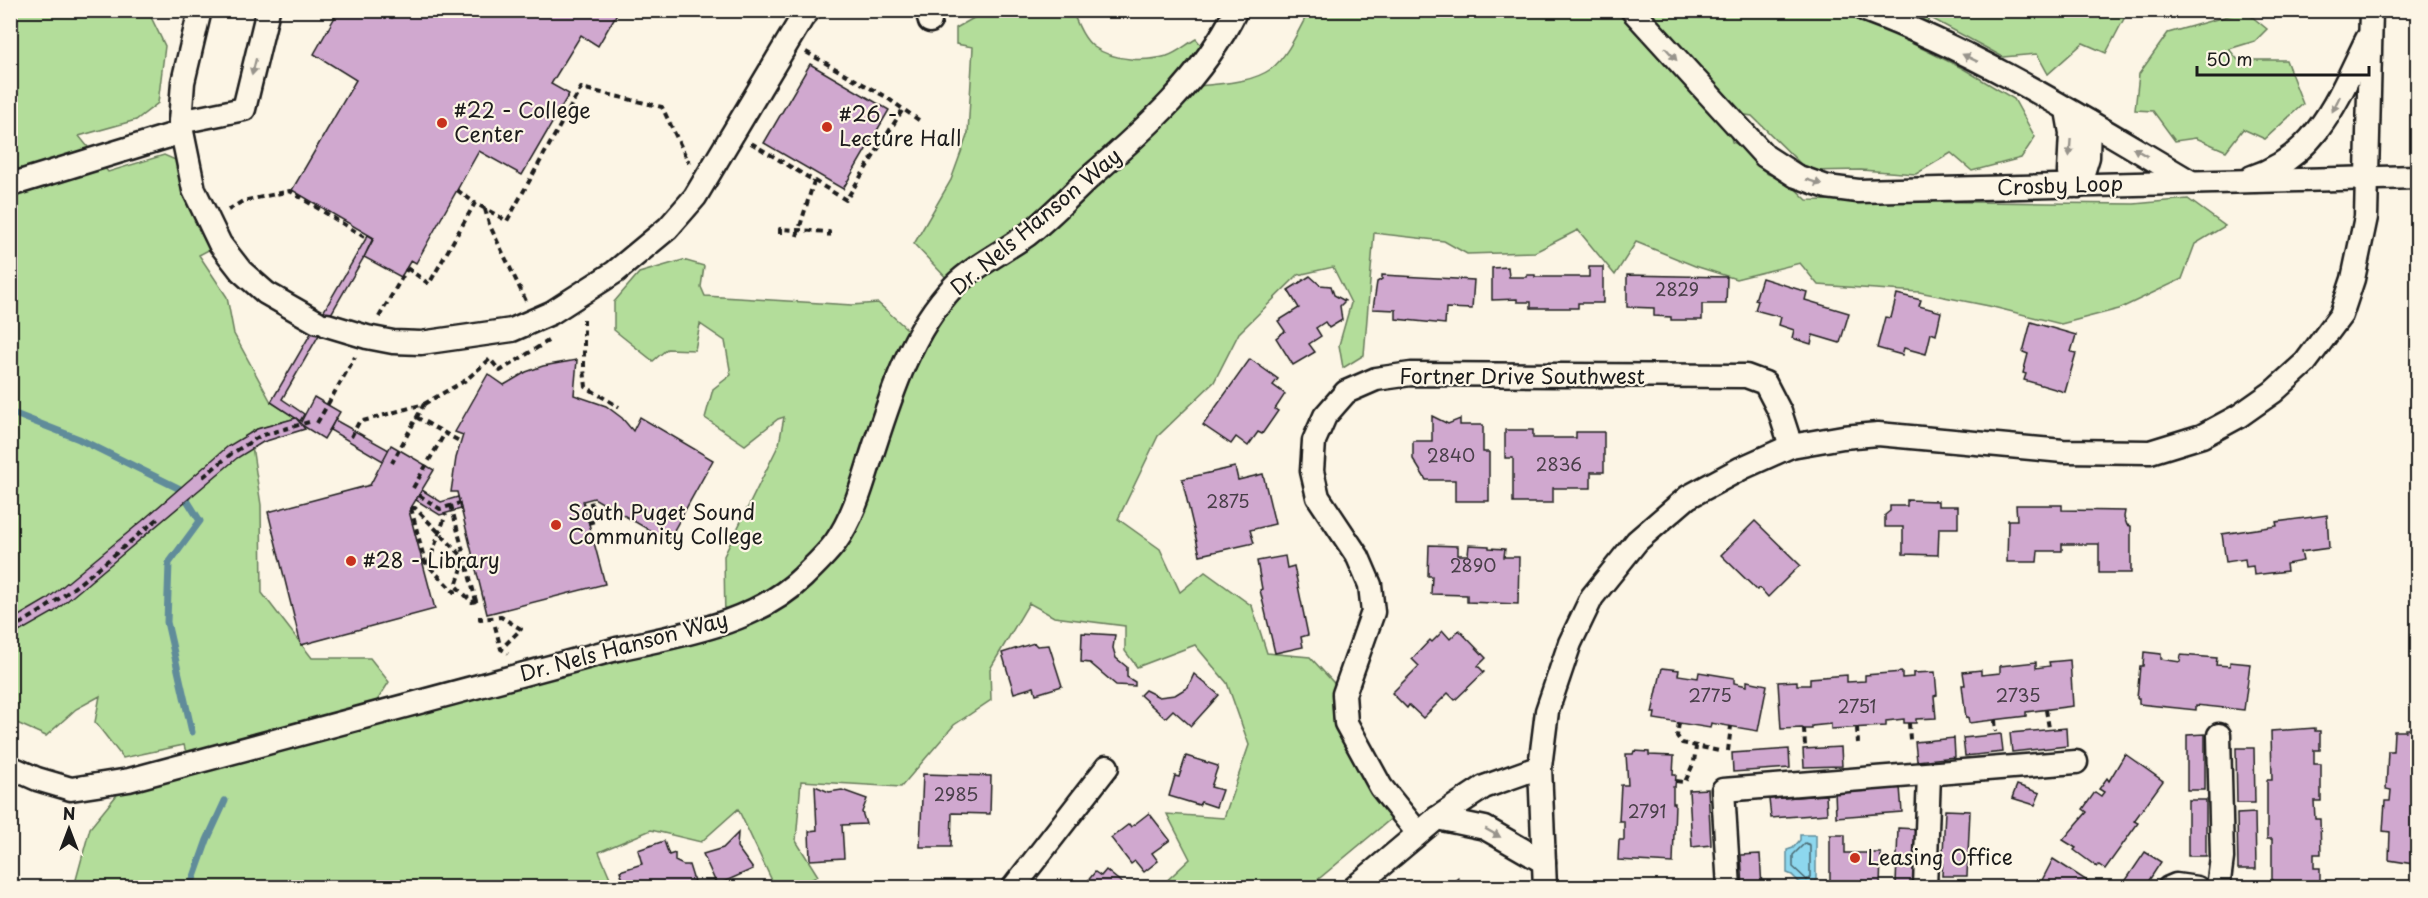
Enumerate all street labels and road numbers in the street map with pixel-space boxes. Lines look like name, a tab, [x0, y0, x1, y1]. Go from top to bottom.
street label: Dr. Nels Hanson Way	[942, 139, 1127, 302]
street label: Crosby Loop	[1996, 166, 2124, 202]
street label: Fortner Drive Southwest	[1399, 359, 1645, 391]
street label: Dr. Nels Hanson Way	[516, 602, 731, 688]

